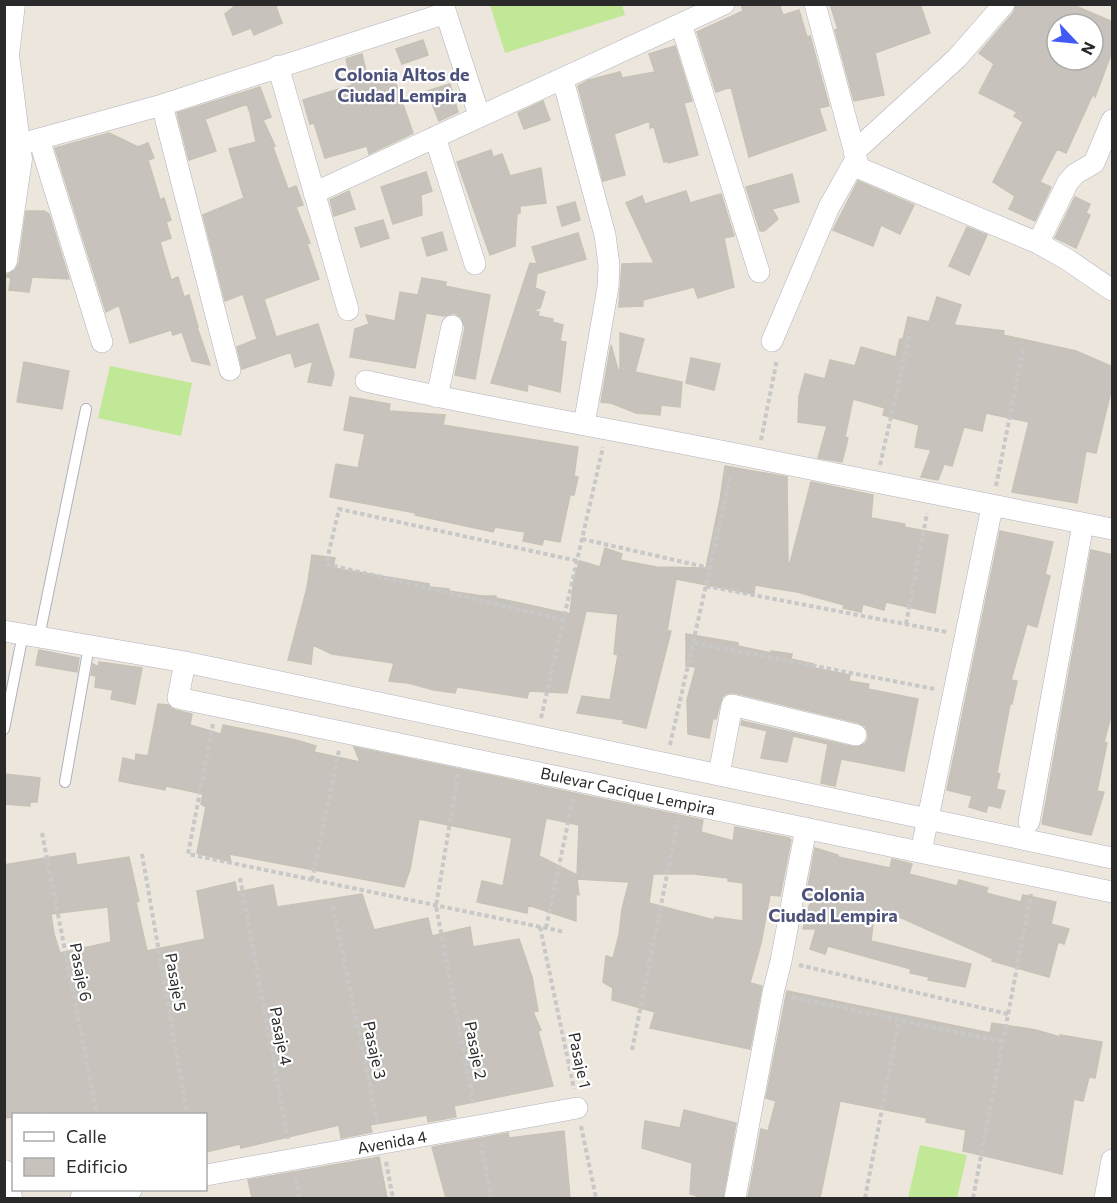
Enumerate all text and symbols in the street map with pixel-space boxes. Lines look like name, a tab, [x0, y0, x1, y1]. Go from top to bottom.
north arrow	[1045, 12, 1105, 72]
text: N	[1078, 39, 1100, 58]
district label: Colonia Altos de Ciudad Lempira	[335, 63, 469, 106]
street label: Bulevar Cacique Lempira	[539, 763, 717, 818]
district label: Colonia Ciudad Lempira	[768, 883, 898, 926]
street label: Pasaje 6	[67, 941, 96, 1003]
street label: Pasaje 5	[162, 951, 191, 1013]
street label: Pasaje 4	[267, 1005, 297, 1067]
street label: Pasaje 3	[360, 1019, 391, 1081]
street label: Pasaje 2	[462, 1019, 491, 1081]
street label: Pasaje 1	[565, 1030, 596, 1089]
legend	[12, 1113, 207, 1191]
text: Calle	[66, 1125, 106, 1147]
street label: Avenida 4	[356, 1126, 429, 1157]
text: Edificio	[66, 1155, 128, 1177]

